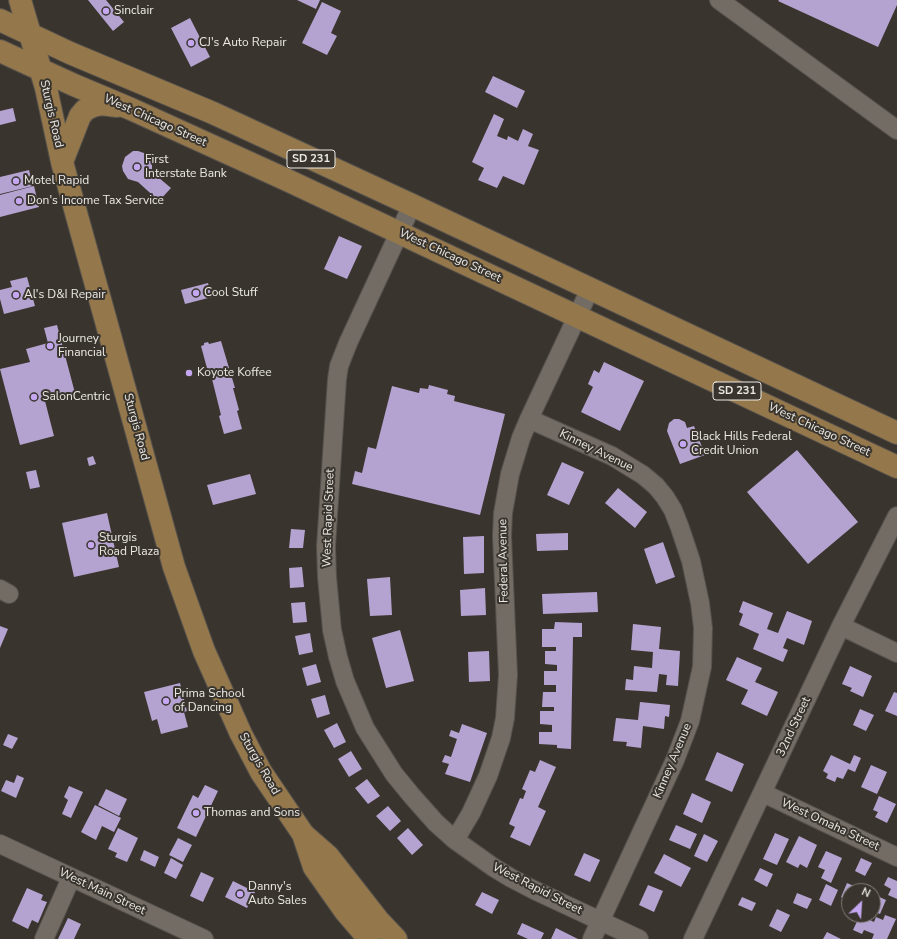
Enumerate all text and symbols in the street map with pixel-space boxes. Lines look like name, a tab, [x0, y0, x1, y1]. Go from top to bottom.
place label: Sinclair	[114, 4, 154, 18]
marker: Sinclair	[101, 6, 111, 16]
place label: CJ's Auto Repair	[199, 36, 286, 50]
marker: CJ's Auto Repair	[186, 38, 196, 48]
street label: Sturgis Road	[36, 79, 66, 149]
street label: West Chicago Street	[101, 92, 209, 150]
road number: SD 231	[287, 150, 335, 168]
place label: First Interstate Bank	[145, 153, 227, 181]
marker: First Interstate Bank	[132, 162, 142, 172]
place label: Motel Rapid	[24, 174, 89, 188]
marker: Motel Rapid	[11, 176, 21, 186]
place label: Don's Income Tax Service	[27, 194, 164, 208]
marker: Don's Income Tax Service	[14, 196, 24, 206]
street label: West Chicago Street	[397, 226, 503, 286]
place label: Cool Stuff	[204, 286, 258, 300]
place label: Al's D&I Repair	[24, 288, 105, 302]
marker: Cool Stuff	[191, 288, 201, 298]
marker: Al's D&I Repair	[11, 290, 21, 300]
place label: Journey Financial	[58, 332, 106, 360]
marker: Journey Financial	[45, 341, 55, 351]
place label: Koyote Koffee	[197, 366, 272, 380]
marker: Koyote Koffee	[184, 368, 194, 378]
road number: SD 231	[713, 382, 761, 400]
place label: SalonCentric	[42, 390, 110, 404]
marker: SalonCentric	[29, 392, 39, 402]
street label: Sturgis Road	[120, 392, 152, 462]
street label: West Chicago Street	[766, 400, 872, 460]
street label: Kinney Avenue	[557, 427, 635, 475]
place label: Black Hills Federal Credit Union	[691, 430, 792, 458]
marker: Black Hills Federal Credit Union	[678, 439, 688, 449]
street label: West Rapid Street	[320, 468, 338, 568]
street label: Federal Avenue	[496, 519, 512, 603]
place label: Sturgis Road Plaza	[99, 531, 159, 559]
marker: Sturgis Road Plaza	[86, 540, 96, 550]
place label: Prima School of Dancing	[174, 687, 245, 715]
street label: 32nd Street	[774, 695, 814, 759]
marker: Prima School of Dancing	[161, 696, 171, 706]
street label: Kinney Avenue	[651, 721, 695, 801]
street label: Sturgis Road	[235, 730, 283, 798]
street label: West Omaha Street	[779, 796, 881, 854]
place label: Thomas and Sons	[204, 806, 300, 820]
marker: Thomas and Sons	[191, 808, 201, 818]
street label: West Rapid Street	[490, 860, 584, 918]
street label: West Main Street	[56, 866, 148, 918]
place label: Danny's Auto Sales	[248, 880, 307, 908]
north arrow	[841, 883, 881, 923]
text: N	[859, 884, 873, 901]
marker: Danny's Auto Sales	[235, 889, 245, 899]

